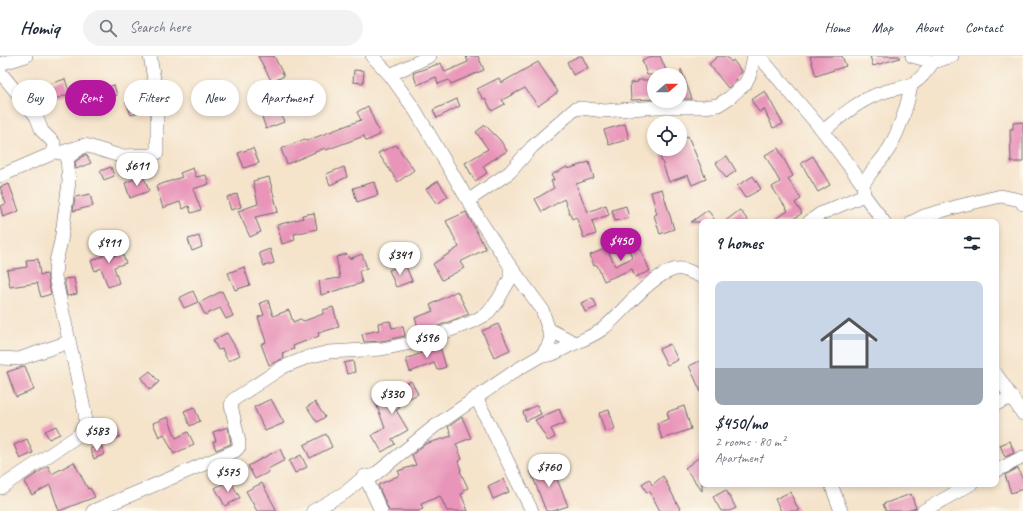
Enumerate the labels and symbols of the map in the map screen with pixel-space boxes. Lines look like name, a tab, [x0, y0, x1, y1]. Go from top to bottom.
north arrow	[647, 68, 687, 108]
pin: $611	[113, 153, 161, 187]
pin: $450	[597, 228, 645, 262]
pin: $911	[85, 230, 133, 264]
pin: $341	[376, 242, 424, 276]
pin: $596	[403, 325, 451, 359]
pin: $330	[368, 381, 416, 415]
pin: $583	[73, 418, 121, 452]
pin: $760	[525, 454, 573, 488]
pin: $575	[204, 459, 252, 493]

